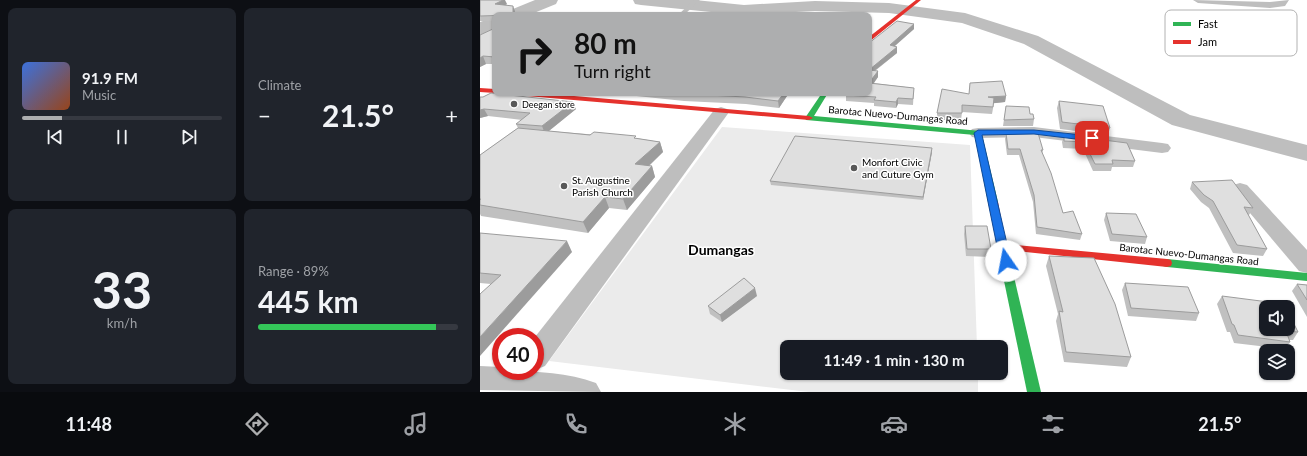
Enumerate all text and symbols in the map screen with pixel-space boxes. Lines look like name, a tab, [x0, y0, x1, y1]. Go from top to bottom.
legend	[1165, 10, 1297, 56]
text: Fast	[1198, 17, 1218, 30]
text: 80 m	[574, 26, 637, 60]
icon: right	[508, 28, 560, 80]
text: Jam	[1198, 35, 1217, 48]
text: Turn right	[574, 60, 651, 82]
text: 91.9 FM	[82, 69, 138, 87]
text: Climate	[258, 77, 301, 93]
text: Music	[82, 87, 116, 103]
text: 21.5°	[322, 97, 394, 133]
marker: Deegan store	[509, 99, 519, 109]
place label: Deegan store	[522, 99, 575, 110]
text: −	[258, 102, 271, 129]
text: +	[445, 102, 458, 129]
street label: Barotac Nuevo-Dumangas Road	[828, 103, 968, 127]
pin	[1075, 121, 1109, 155]
icon: previous	[44, 126, 66, 148]
icon: pause	[111, 126, 133, 148]
icon: next	[178, 126, 200, 148]
icon: arrive	[1081, 127, 1103, 149]
place label: Monfort Civic and Cuture Gym	[862, 156, 934, 180]
marker: Monfort Civic and Cuture Gym	[849, 163, 859, 173]
place label: St. Augustine Parish Church	[572, 174, 633, 198]
marker: St. Augustine Parish Church	[559, 181, 569, 191]
position arrow	[985, 240, 1027, 282]
district label: Dumangas	[688, 241, 754, 258]
street label: Barotac Nuevo-Dumangas Road	[1119, 241, 1259, 267]
text: 33	[92, 258, 152, 320]
text: Range · 89%	[258, 263, 329, 279]
text: 445 km	[258, 283, 359, 319]
map controls	[1259, 300, 1295, 380]
button: sound	[1259, 300, 1295, 336]
text: km/h	[107, 315, 137, 331]
speed limit sign: 40	[492, 328, 544, 380]
button: layers	[1259, 344, 1295, 380]
text: 11:49 · 1 min · 130 m	[824, 351, 964, 369]
icon: directions	[243, 410, 271, 438]
icon: music	[402, 410, 430, 438]
icon: phone	[562, 410, 590, 438]
icon: climate	[721, 410, 749, 438]
icon: car	[880, 410, 908, 438]
icon: filters	[1039, 410, 1067, 438]
text: 11:48	[66, 413, 112, 435]
text: 21.5°	[1198, 413, 1241, 435]

